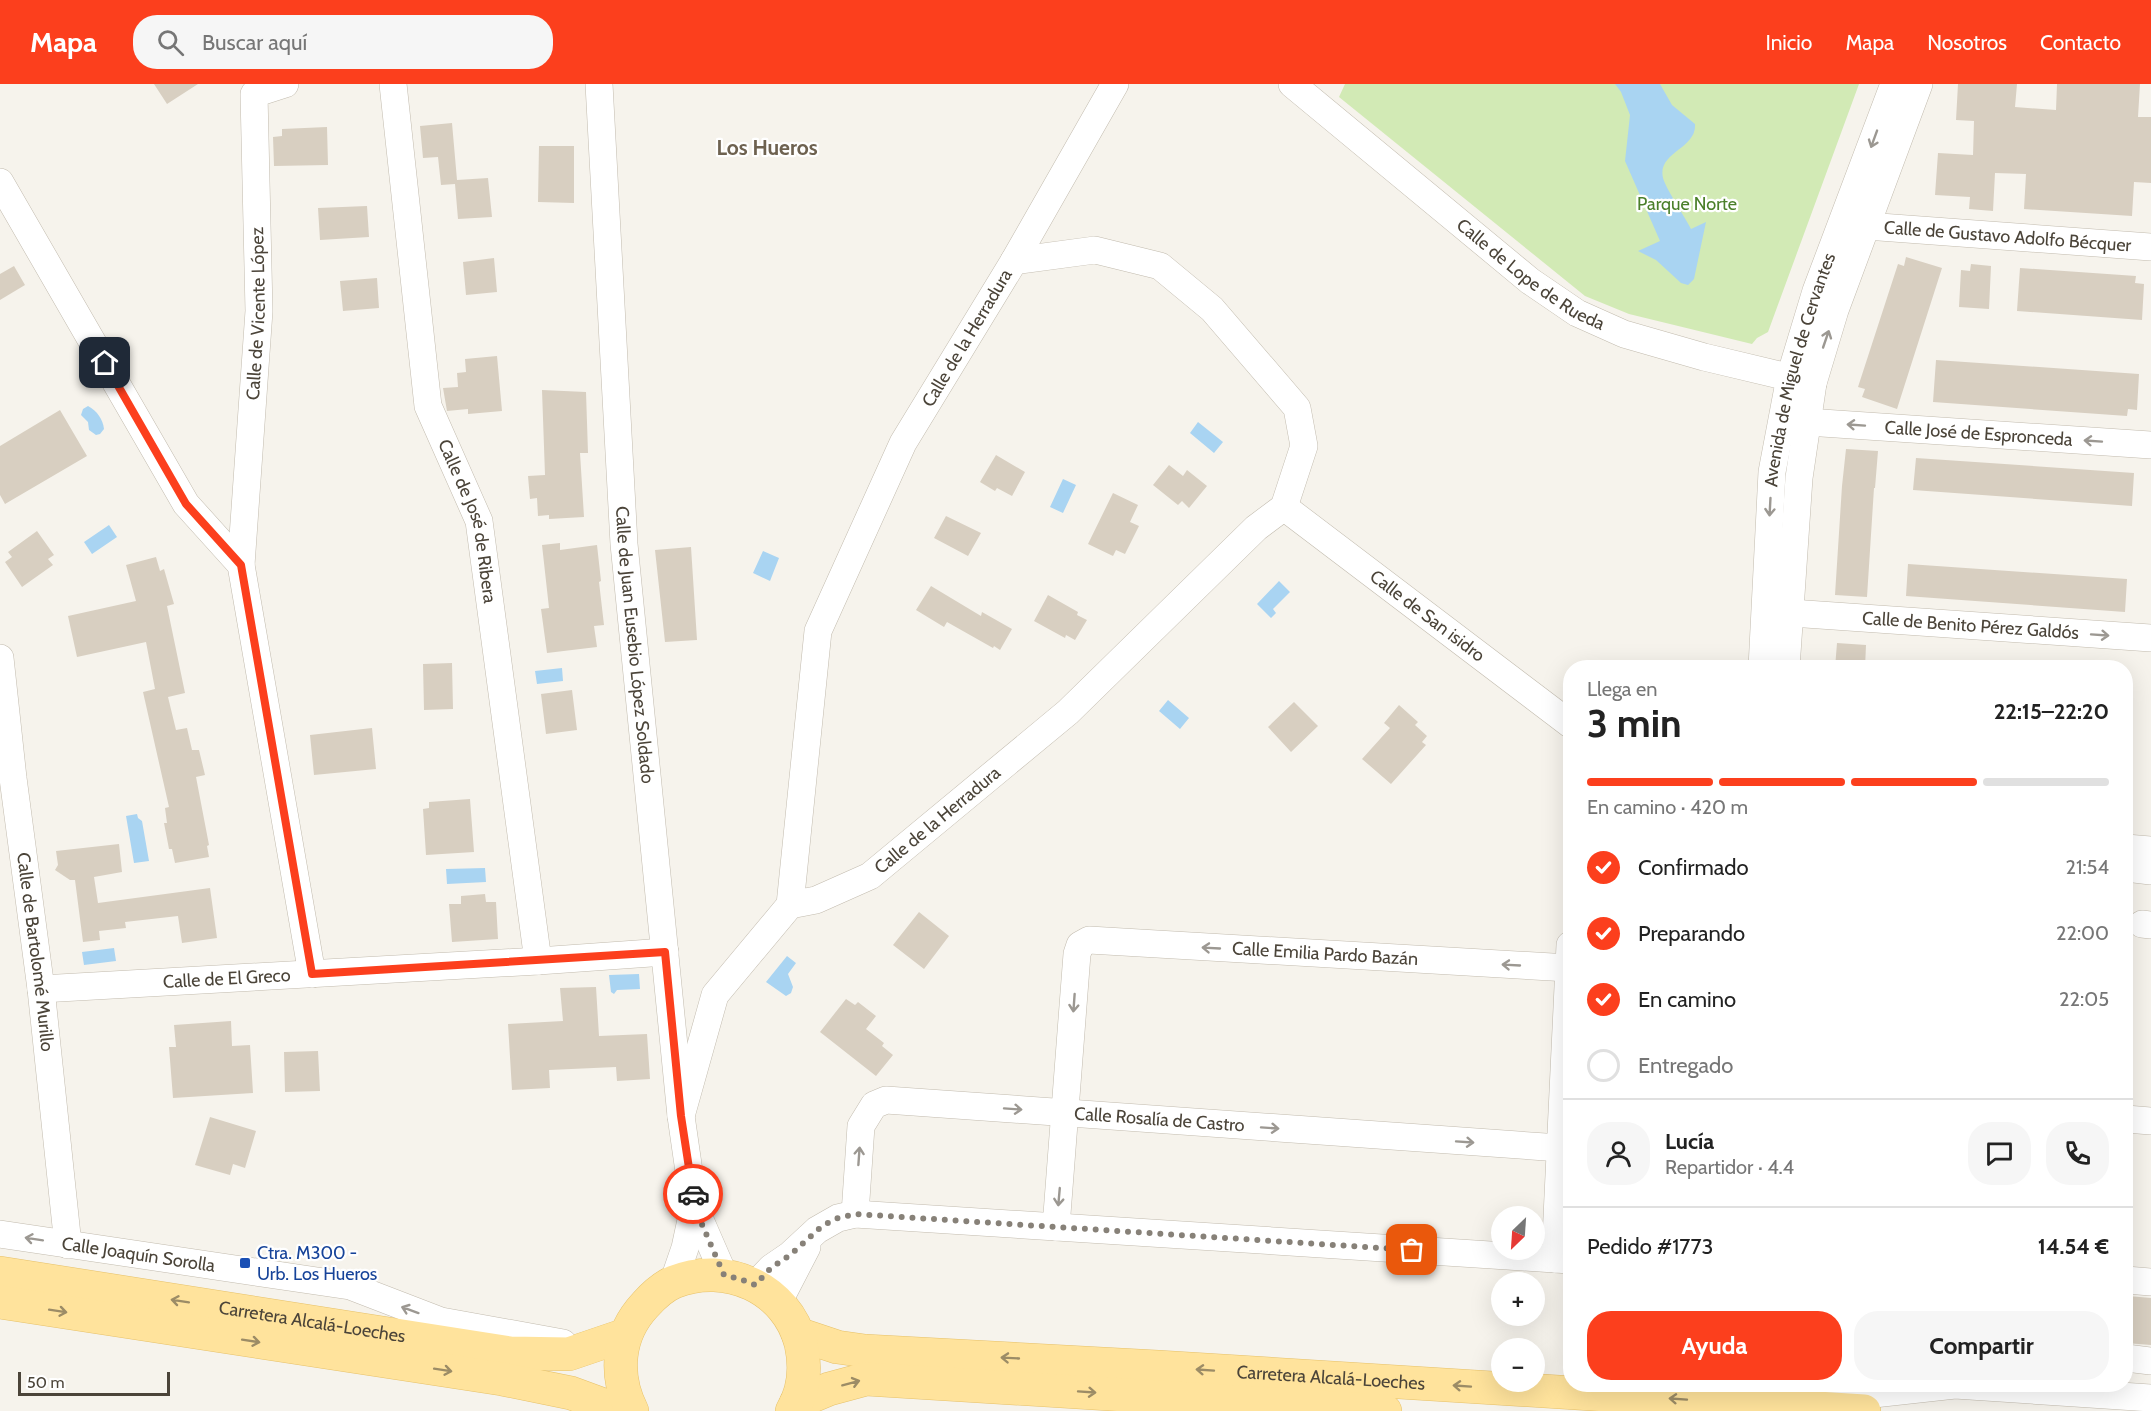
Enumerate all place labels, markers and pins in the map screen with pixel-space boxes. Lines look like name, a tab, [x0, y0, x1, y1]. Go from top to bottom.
pin	[79, 337, 130, 388]
pin	[1386, 1224, 1437, 1275]
place label: Ctra. M300 - Urb. Los Hueros	[257, 1242, 377, 1285]
marker: Ctra. M300 - Urb. Los Hueros	[238, 1256, 252, 1270]

